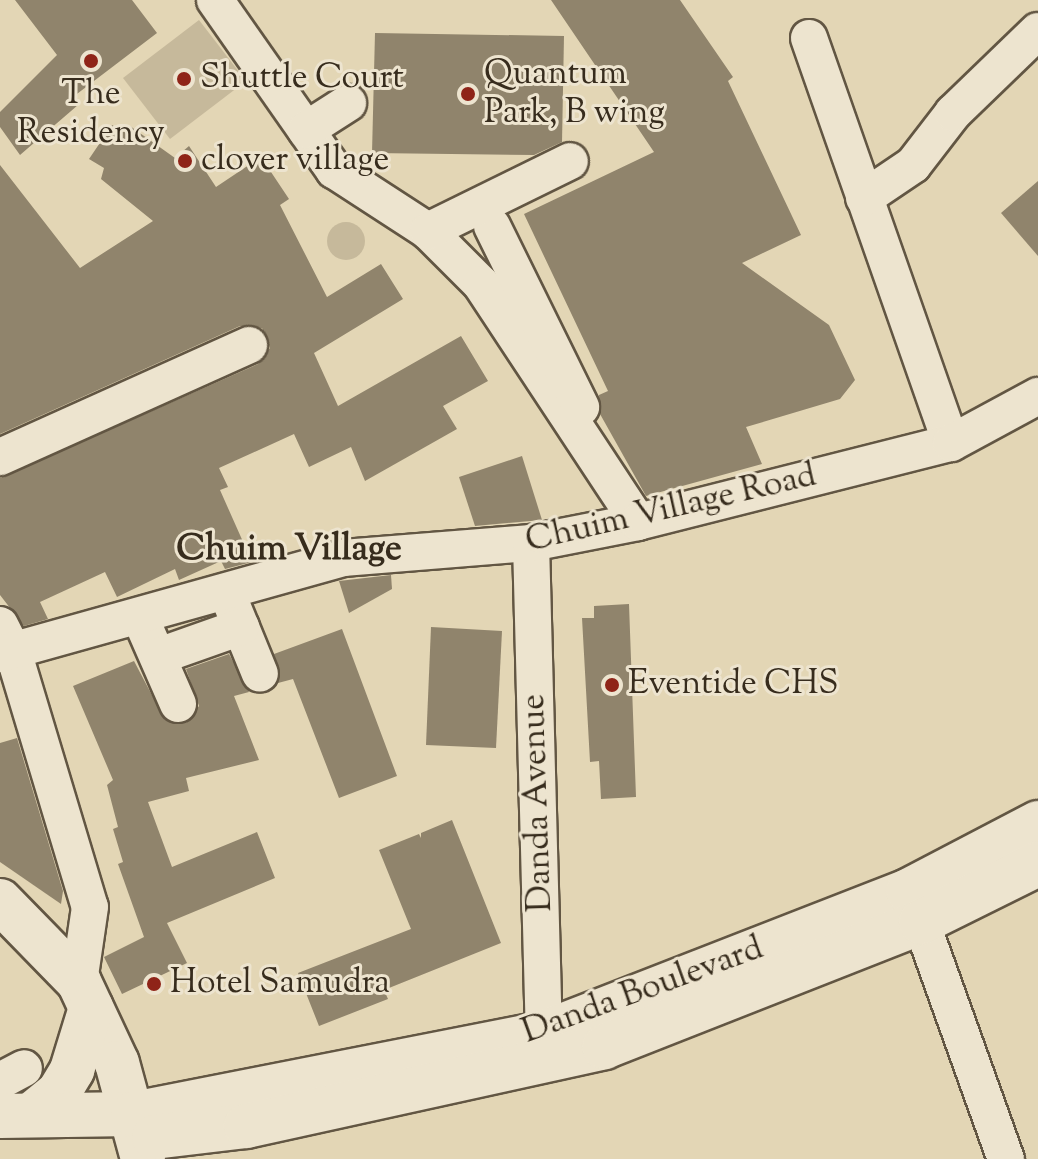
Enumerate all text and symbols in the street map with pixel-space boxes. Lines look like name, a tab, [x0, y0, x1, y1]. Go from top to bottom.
marker: The Residency	[82, 52, 100, 70]
place label: Quantum Park, B wing	[484, 54, 665, 134]
place label: Shuttle Court	[200, 59, 404, 99]
marker: Shuttle Court	[175, 70, 193, 88]
place label: The Residency	[17, 74, 165, 154]
marker: Quantum Park, B wing	[459, 85, 477, 103]
place label: clover village	[201, 141, 389, 181]
marker: clover village	[176, 152, 194, 170]
street label: Chuim Village Road	[522, 456, 820, 562]
district label: Chuim Village	[176, 529, 402, 573]
place label: Eventide CHS	[628, 665, 839, 705]
marker: Eventide CHS	[603, 676, 621, 694]
street label: Danda Avenue	[514, 693, 562, 913]
street label: Danda Boulevard	[517, 928, 769, 1054]
place label: Hotel Samudra	[170, 964, 390, 1004]
marker: Hotel Samudra	[145, 975, 163, 993]

